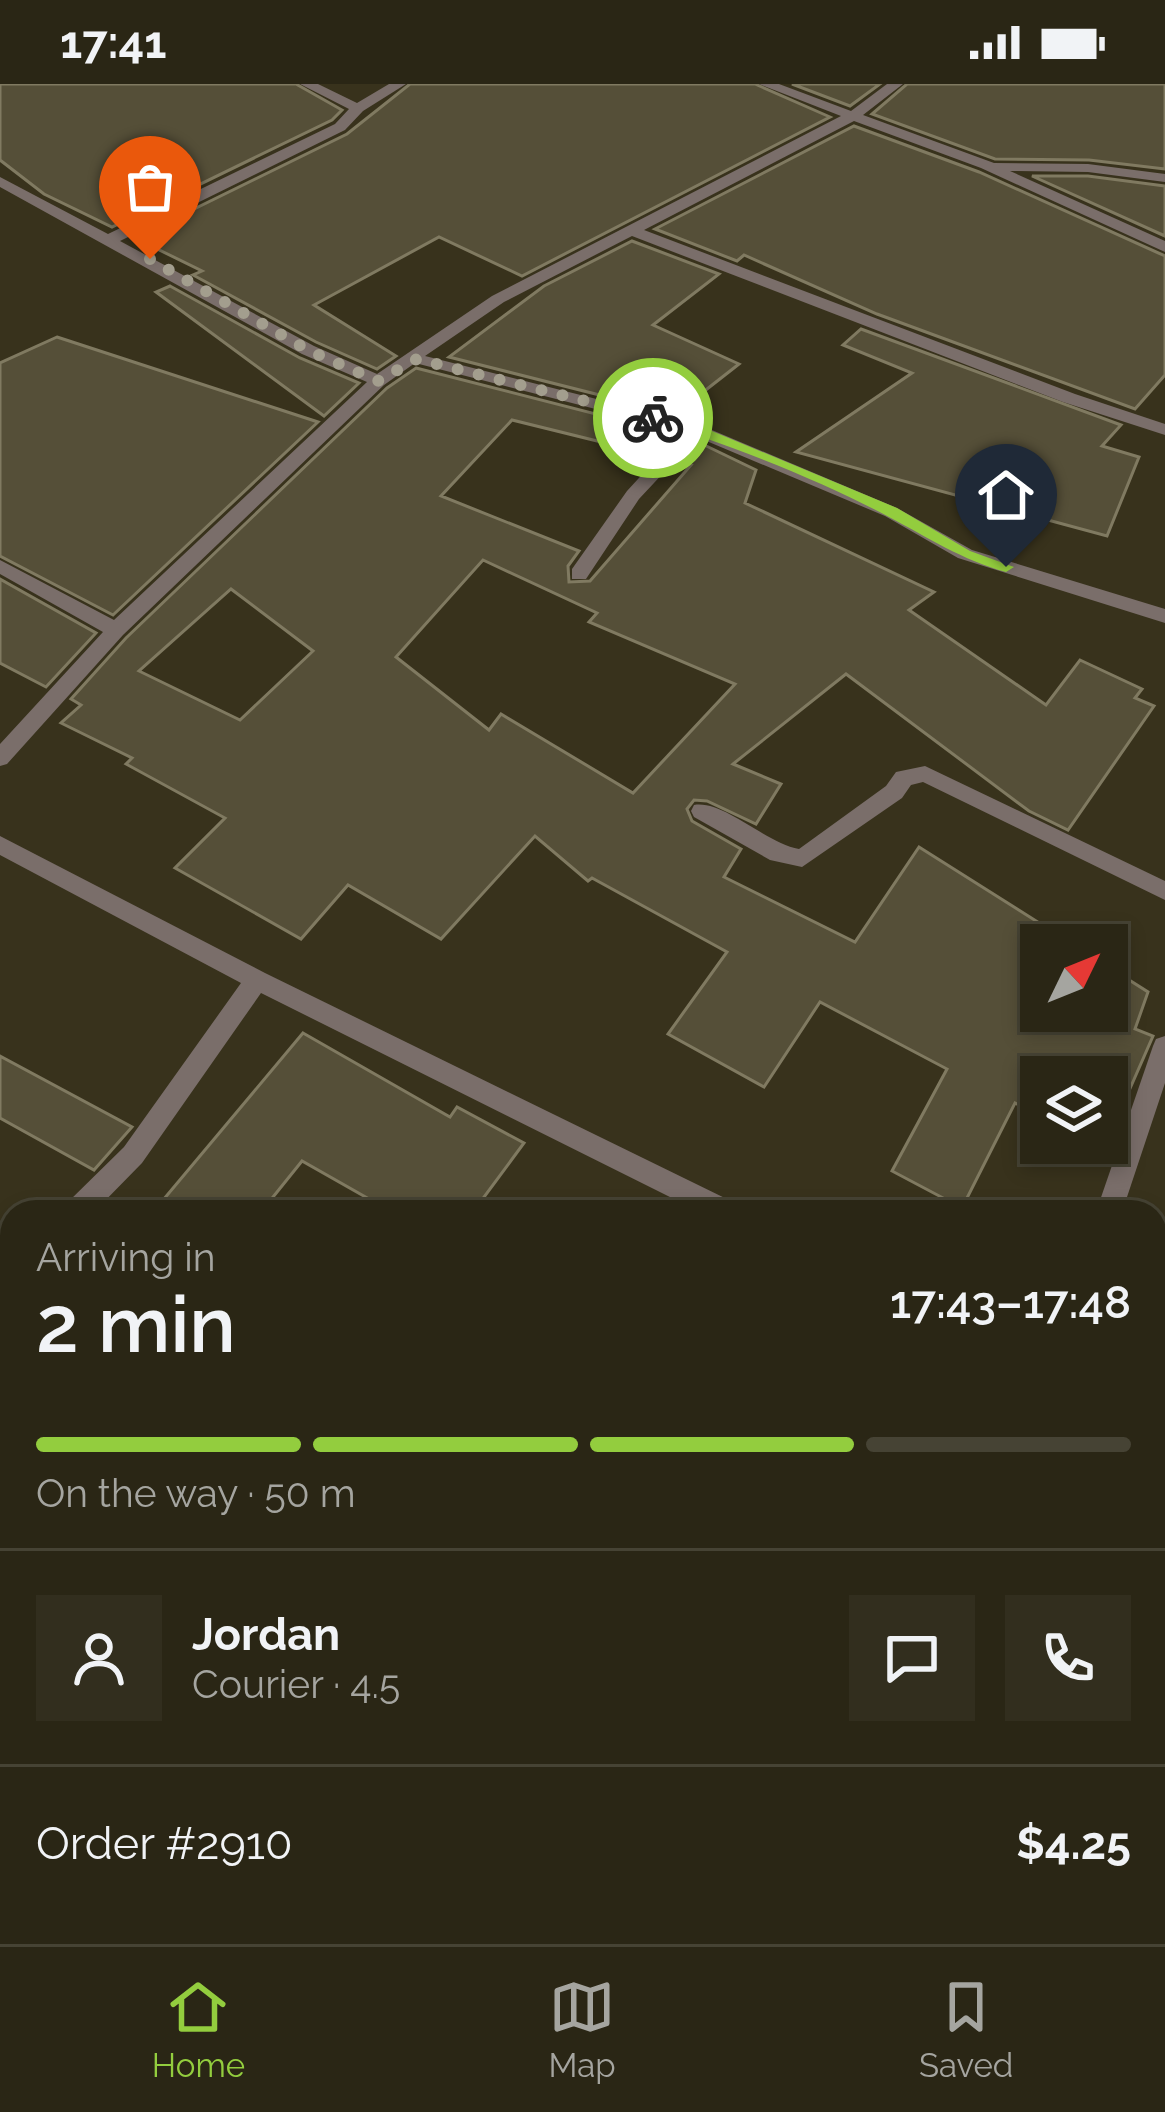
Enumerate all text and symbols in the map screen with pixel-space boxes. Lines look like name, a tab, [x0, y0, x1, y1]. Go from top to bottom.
text: 17:41	[60, 16, 167, 69]
pin	[99, 136, 201, 259]
icon: bag	[117, 154, 183, 220]
courier	[593, 358, 713, 478]
icon: bike	[620, 385, 686, 451]
pin	[955, 444, 1057, 567]
icon: home	[973, 462, 1039, 528]
north arrow	[1020, 924, 1128, 1032]
map controls	[1020, 924, 1128, 1164]
button: layers	[1020, 1056, 1128, 1164]
text: Arriving in	[36, 1234, 216, 1280]
text: 17:43–17:48	[890, 1276, 1131, 1329]
text: 2 min	[36, 1279, 236, 1370]
text: On the way · 50 m	[36, 1470, 356, 1516]
button: person	[36, 1595, 162, 1721]
button: chat	[849, 1595, 975, 1721]
button: phone	[1005, 1595, 1131, 1721]
text: Jordan	[192, 1608, 340, 1661]
text: Courier · 4.5	[192, 1661, 400, 1707]
text: Order #2910	[36, 1817, 293, 1870]
text: $4.25	[1016, 1817, 1131, 1870]
tab: Home	[152, 1974, 245, 2085]
tab: Map	[548, 1974, 616, 2085]
tab: Saved	[919, 1974, 1013, 2085]

